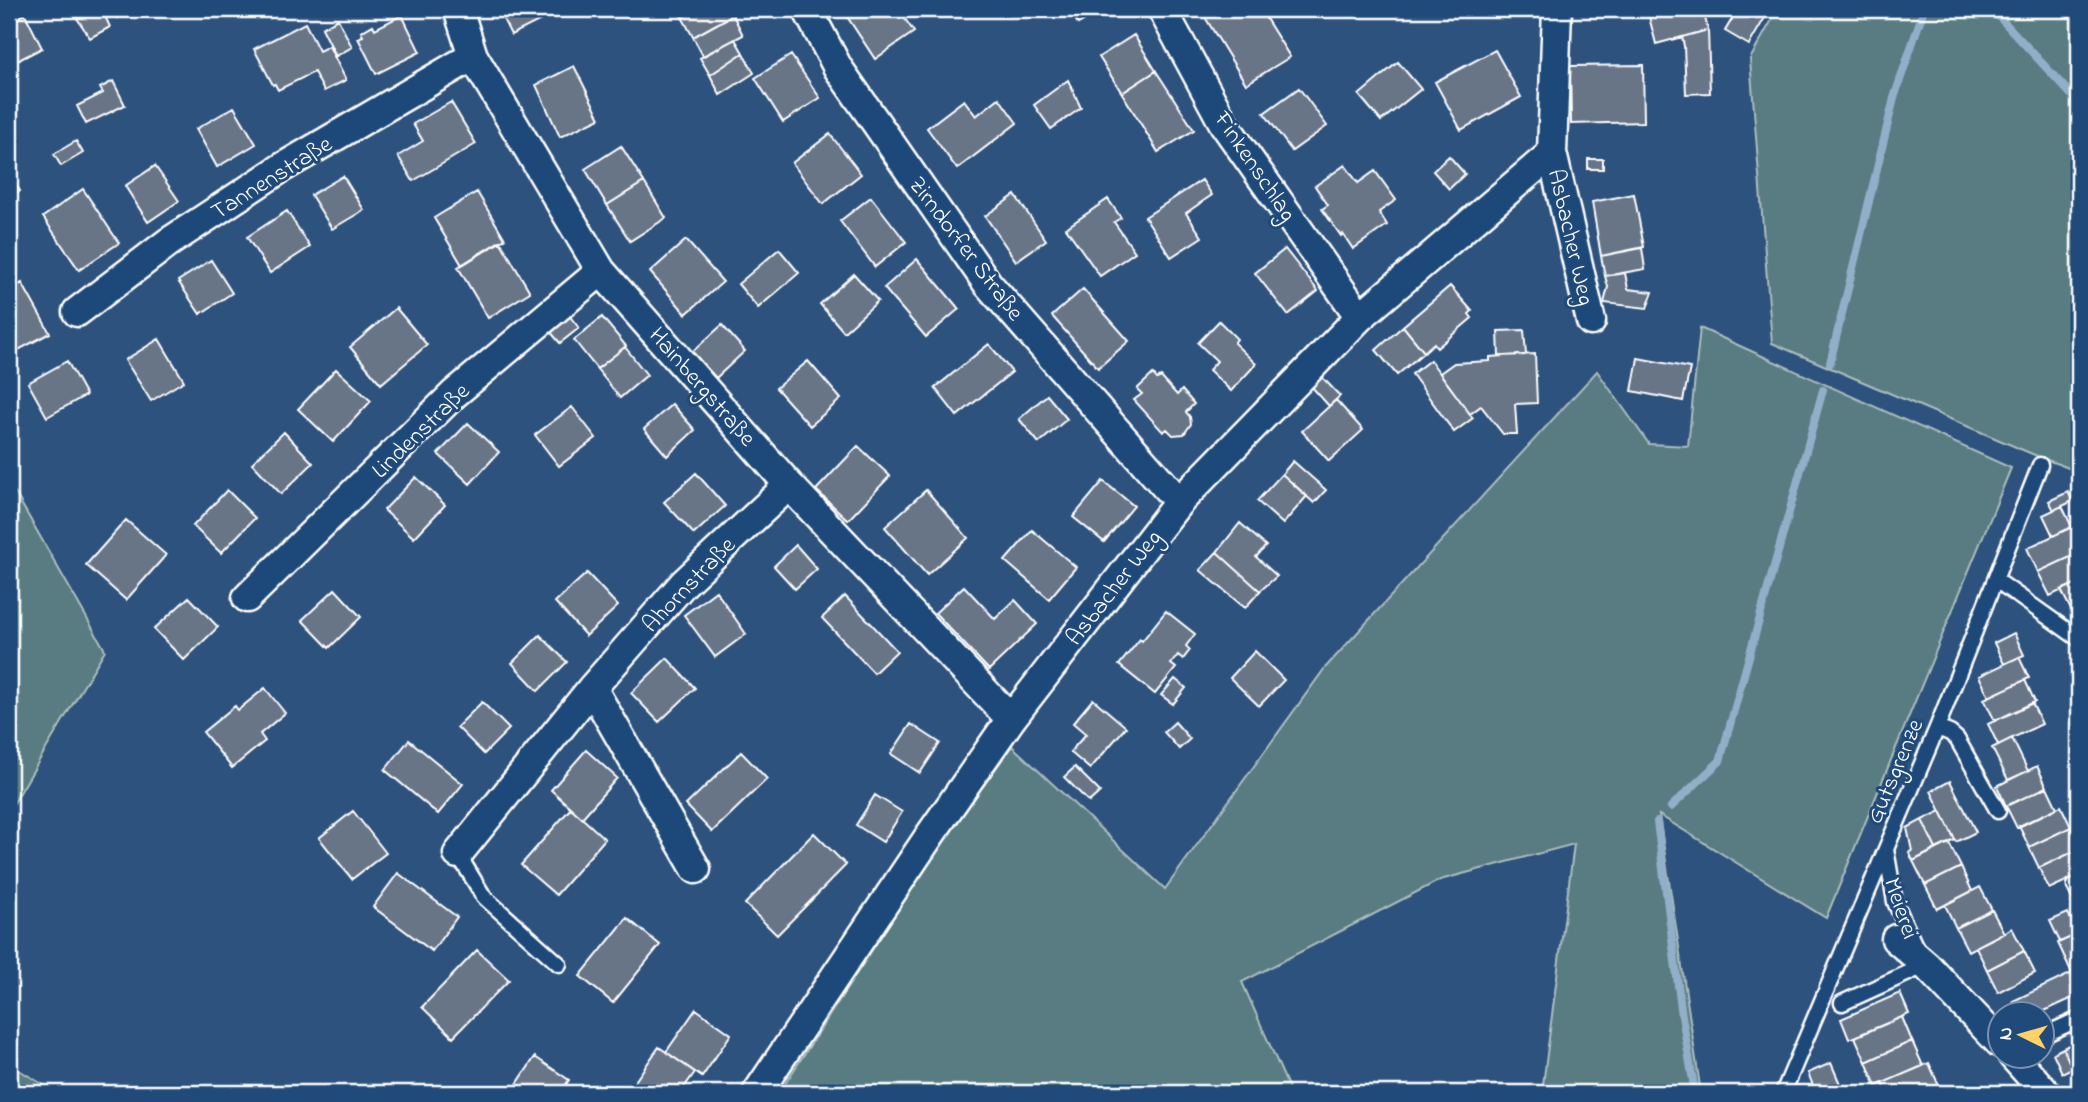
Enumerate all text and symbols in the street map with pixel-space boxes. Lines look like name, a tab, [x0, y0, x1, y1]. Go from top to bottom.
street label: Finkenschlag	[1203, 104, 1304, 230]
street label: Tannenstraße	[205, 128, 340, 230]
street label: Asbacher Weg	[1537, 166, 1602, 309]
street label: Zirndorfer Straße	[899, 170, 1031, 329]
street label: Hainbergstraße	[639, 320, 763, 455]
street label: Lindenstraße	[365, 376, 479, 488]
street label: Asbacher Weg	[1058, 523, 1172, 654]
street label: Ahornstraße	[635, 530, 745, 642]
street label: Gutsgrenze	[1859, 714, 1934, 830]
street label: Meierei	[1873, 873, 1926, 944]
north arrow	[1986, 1000, 2056, 1070]
text: N	[1993, 1026, 2021, 1041]

